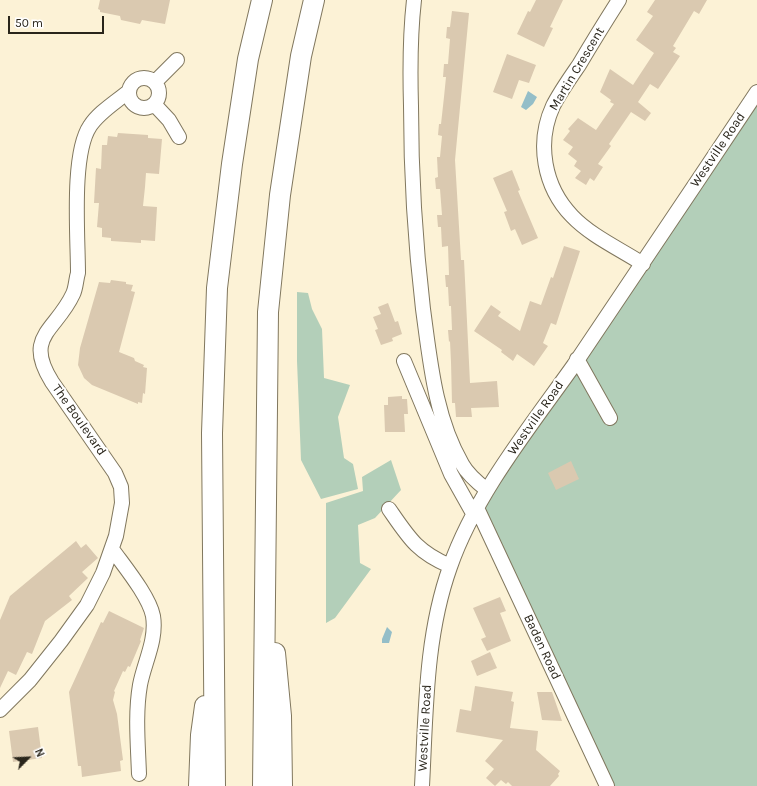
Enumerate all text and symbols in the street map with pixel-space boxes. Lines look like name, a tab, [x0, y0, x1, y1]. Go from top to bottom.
scale bar	[10, 8, 106, 34]
text: 50 m	[15, 16, 43, 30]
street label: Martin Crescent	[546, 24, 608, 114]
street label: Westville Road	[687, 110, 749, 190]
street label: Westville Road	[505, 378, 567, 458]
street label: The Boulevard	[49, 381, 109, 459]
street label: Baden Road	[520, 612, 564, 682]
street label: Westville Road	[415, 684, 435, 772]
north arrow	[8, 738, 48, 778]
text: N	[32, 747, 47, 759]

